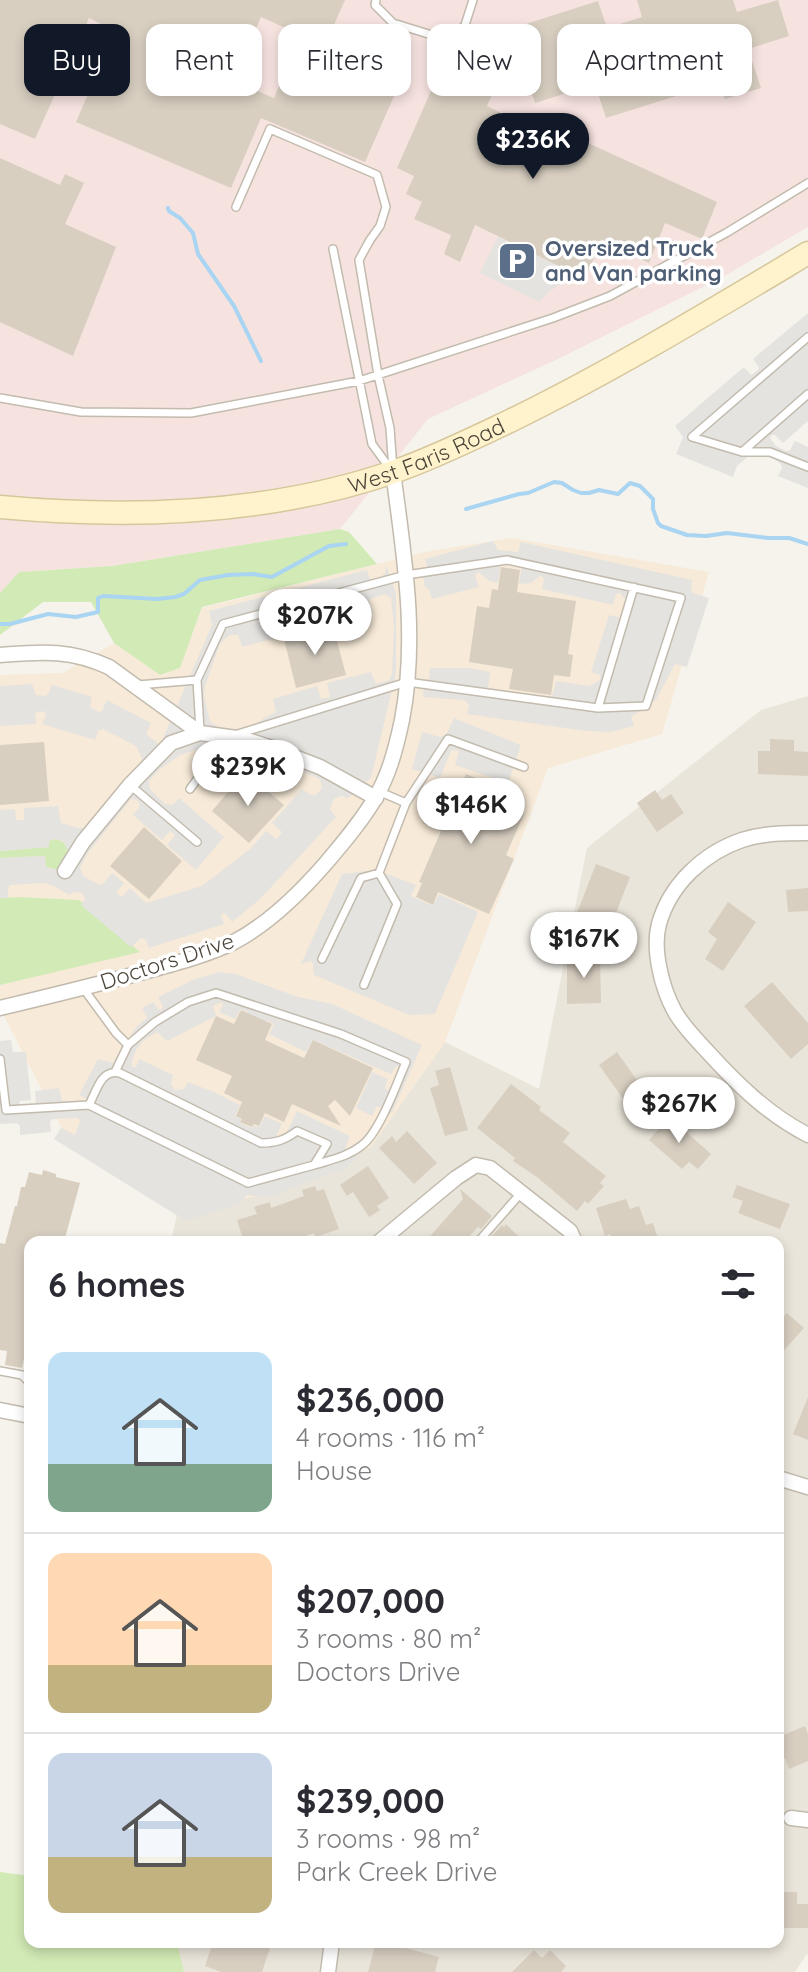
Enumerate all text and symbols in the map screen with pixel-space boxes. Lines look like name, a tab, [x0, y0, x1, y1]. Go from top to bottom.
chip: Buy	[24, 24, 130, 96]
chip: Rent	[146, 24, 262, 96]
chip: Filters	[278, 24, 411, 96]
chip: New	[427, 24, 541, 96]
chip: Apartment	[557, 24, 752, 96]
pin: $236K	[477, 113, 589, 181]
text: $236K	[495, 122, 571, 155]
place label: Oversized Truck and Van parking	[545, 234, 722, 287]
parking icon: Oversized Truck and Van parking	[496, 240, 538, 282]
street label: West Faris Road	[345, 412, 509, 499]
pin: $207K	[259, 589, 371, 657]
text: $207K	[277, 598, 353, 631]
pin: $239K	[192, 740, 304, 808]
text: $239K	[210, 749, 286, 782]
pin: $146K	[415, 778, 527, 846]
text: $146K	[435, 787, 507, 820]
pin: $167K	[528, 912, 640, 980]
text: $167K	[548, 921, 620, 954]
street label: Doctors Drive	[97, 926, 237, 996]
pin: $267K	[623, 1077, 735, 1145]
text: $267K	[641, 1086, 717, 1119]
icon: filters	[716, 1262, 760, 1306]
text: 6 homes	[48, 1263, 185, 1306]
text: $236,000	[296, 1378, 445, 1421]
icon: home	[112, 1384, 208, 1480]
text: 4 rooms · 116 m²	[296, 1421, 485, 1454]
text: House	[296, 1454, 372, 1487]
text: $207,000	[296, 1579, 445, 1622]
icon: home	[112, 1585, 208, 1681]
text: 3 rooms · 80 m²	[296, 1622, 481, 1655]
text: Doctors Drive	[296, 1655, 460, 1688]
text: $239,000	[296, 1779, 445, 1822]
icon: home	[112, 1785, 208, 1881]
text: 3 rooms · 98 m²	[296, 1822, 480, 1855]
text: Park Creek Drive	[296, 1855, 498, 1888]

